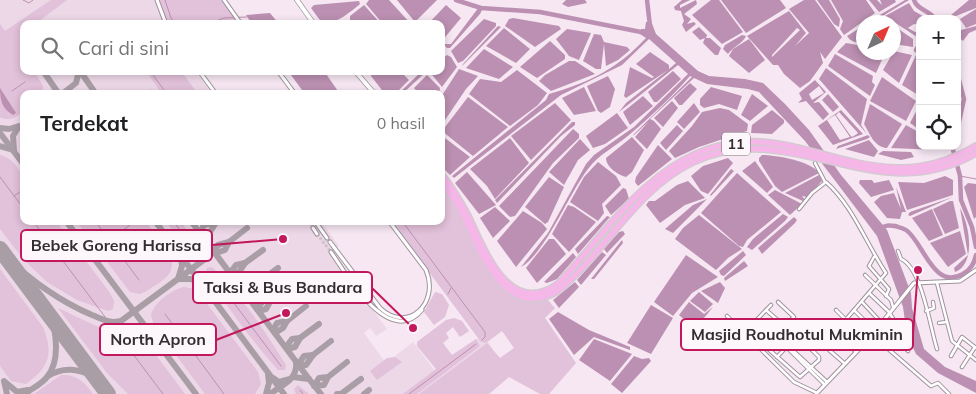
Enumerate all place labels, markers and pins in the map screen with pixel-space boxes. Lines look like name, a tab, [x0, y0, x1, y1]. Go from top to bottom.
callout: Bebek Goreng Harissa	[21, 230, 212, 261]
callout: Taksi & Bus Bandara	[193, 272, 372, 303]
callout: Masjid Roudhotul Mukminin	[681, 319, 913, 350]
callout: North Apron	[100, 324, 216, 355]

